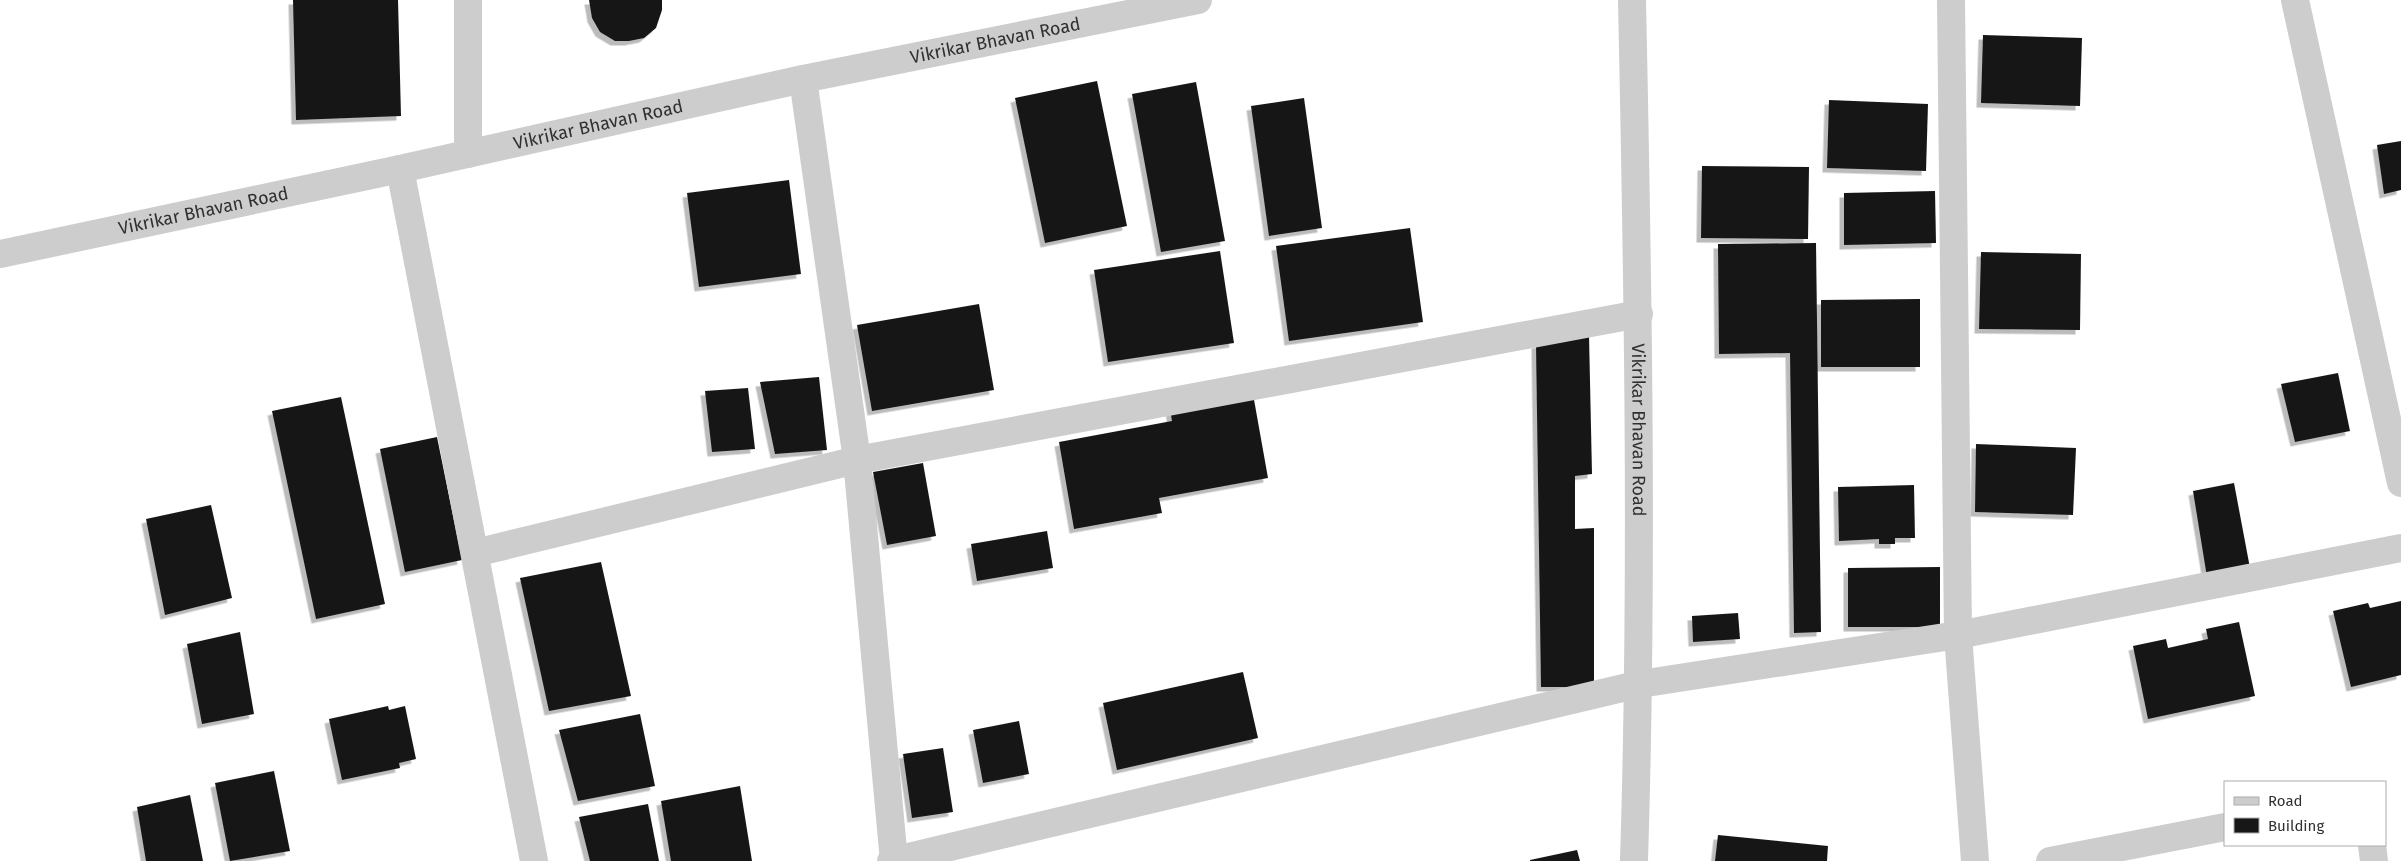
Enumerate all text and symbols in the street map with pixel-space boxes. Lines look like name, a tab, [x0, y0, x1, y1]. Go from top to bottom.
street label: Vikrikar Bhavan Road	[908, 13, 1082, 68]
street label: Vikrikar Bhavan Road	[511, 95, 685, 154]
street label: Vikrikar Bhavan Road	[116, 182, 290, 240]
street label: Vikrikar Bhavan Road	[1627, 343, 1650, 517]
legend	[2224, 781, 2386, 846]
text: Road	[2268, 792, 2303, 810]
text: Building	[2268, 817, 2324, 835]

